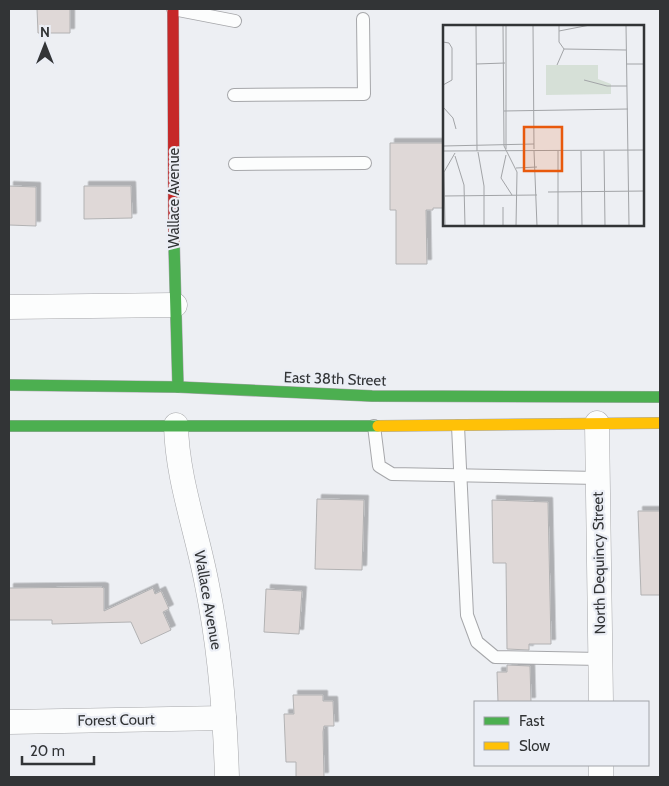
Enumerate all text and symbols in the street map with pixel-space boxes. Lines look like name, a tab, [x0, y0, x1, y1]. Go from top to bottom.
north arrow	[20, 20, 70, 70]
text: N	[40, 23, 50, 41]
inset map	[443, 25, 644, 226]
street label: Wallace Avenue	[165, 147, 183, 248]
street label: East 38th Street	[283, 368, 387, 390]
street label: North Dequincy Street	[589, 492, 609, 634]
street label: Wallace Avenue	[190, 549, 226, 651]
legend	[474, 701, 649, 766]
street label: Forest Court	[77, 710, 155, 730]
text: Fast	[519, 712, 544, 730]
scale bar	[22, 734, 95, 766]
text: Slow	[519, 737, 550, 755]
text: 20 m	[30, 742, 65, 760]

